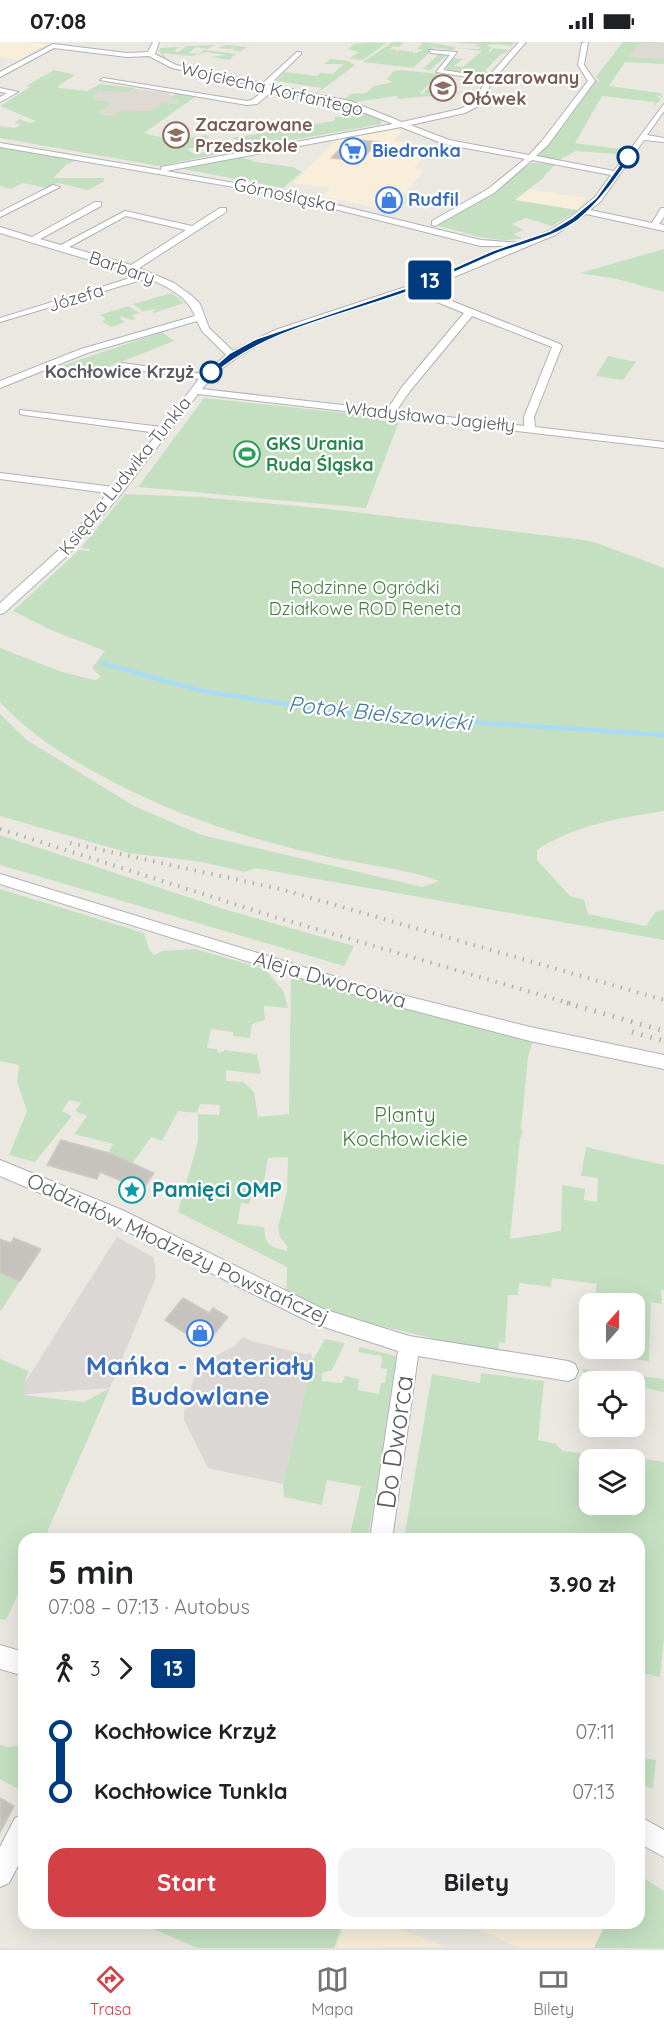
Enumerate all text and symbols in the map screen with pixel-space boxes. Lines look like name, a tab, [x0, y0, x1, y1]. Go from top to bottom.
text: 07:08	[30, 7, 86, 35]
street label: Wojciecha Korfantego	[179, 56, 366, 121]
place label: Zaczarowany Ołówek	[462, 66, 579, 110]
school or university icon: Zaczarowany Ołówek	[428, 73, 458, 103]
place label: Zaczarowane Przedszkole	[195, 113, 313, 157]
school or university icon: Zaczarowane Przedszkole	[161, 120, 191, 150]
supermarket icon: Biedronka	[338, 136, 368, 166]
place label: Biedronka	[372, 139, 461, 162]
unlabelled marker	[617, 146, 639, 168]
street label: Górnośląska	[232, 172, 338, 217]
shop icon: Rudfil	[374, 185, 404, 215]
place label: Rudfil	[408, 188, 459, 211]
street label: Barbary	[86, 245, 158, 290]
line badge: 13	[403, 260, 457, 300]
text: 13	[420, 267, 440, 293]
street label: Józefa	[45, 278, 106, 317]
place label: Kochłowice Krzyż	[45, 360, 194, 383]
marker: Kochłowice Krzyż	[200, 361, 222, 383]
street label: Księdza Ludwika Tunkla	[54, 392, 196, 560]
street label: Władysława Jagiełły	[344, 396, 516, 437]
place label: GKS Urania Ruda Śląska	[266, 432, 373, 476]
sports icon: GKS Urania Ruda Śląska	[232, 439, 262, 469]
park label: Rodzinne Ogródki Działkowe ROD Reneta	[269, 576, 461, 620]
water label: Potok Bielszowicki	[287, 689, 475, 737]
street label: Aleja Dworcowa	[251, 945, 410, 1013]
park label: Planty Kochłowickie	[342, 1101, 468, 1151]
street label: Oddziałów Młodzieży Powstańczej	[23, 1166, 334, 1330]
place icon: Pamięci OMP	[117, 1175, 147, 1205]
place label: Pamięci OMP	[152, 1176, 282, 1202]
north arrow	[579, 1293, 645, 1359]
map controls	[579, 1293, 645, 1515]
shop icon: Mańka - Materiały Budowlane	[185, 1318, 215, 1348]
place label: Mańka - Materiały Budowlane	[86, 1349, 314, 1412]
button: locate	[579, 1371, 645, 1437]
street label: Do Dworca	[369, 1373, 420, 1511]
button: layers	[579, 1449, 645, 1515]
text: 5 min	[48, 1551, 134, 1592]
text: 3.90 zł	[549, 1570, 615, 1598]
text: 07:08 – 07:13 · Autobus	[48, 1594, 250, 1619]
icon: walk	[48, 1652, 81, 1685]
icon: forward	[109, 1652, 142, 1685]
text: 13	[163, 1655, 183, 1681]
text: 3	[90, 1656, 100, 1681]
text: Kochłowice Krzyż	[94, 1717, 276, 1745]
text: 07:11	[575, 1719, 615, 1744]
text: Kochłowice Tunkla	[94, 1777, 288, 1805]
text: 07:13	[572, 1779, 615, 1804]
button: Start	[48, 1848, 326, 1917]
button: Bilety	[338, 1848, 615, 1917]
tab: Trasa	[90, 1963, 132, 2019]
tab: Mapa	[311, 1963, 354, 2019]
tab: Bilety	[533, 1963, 574, 2019]

